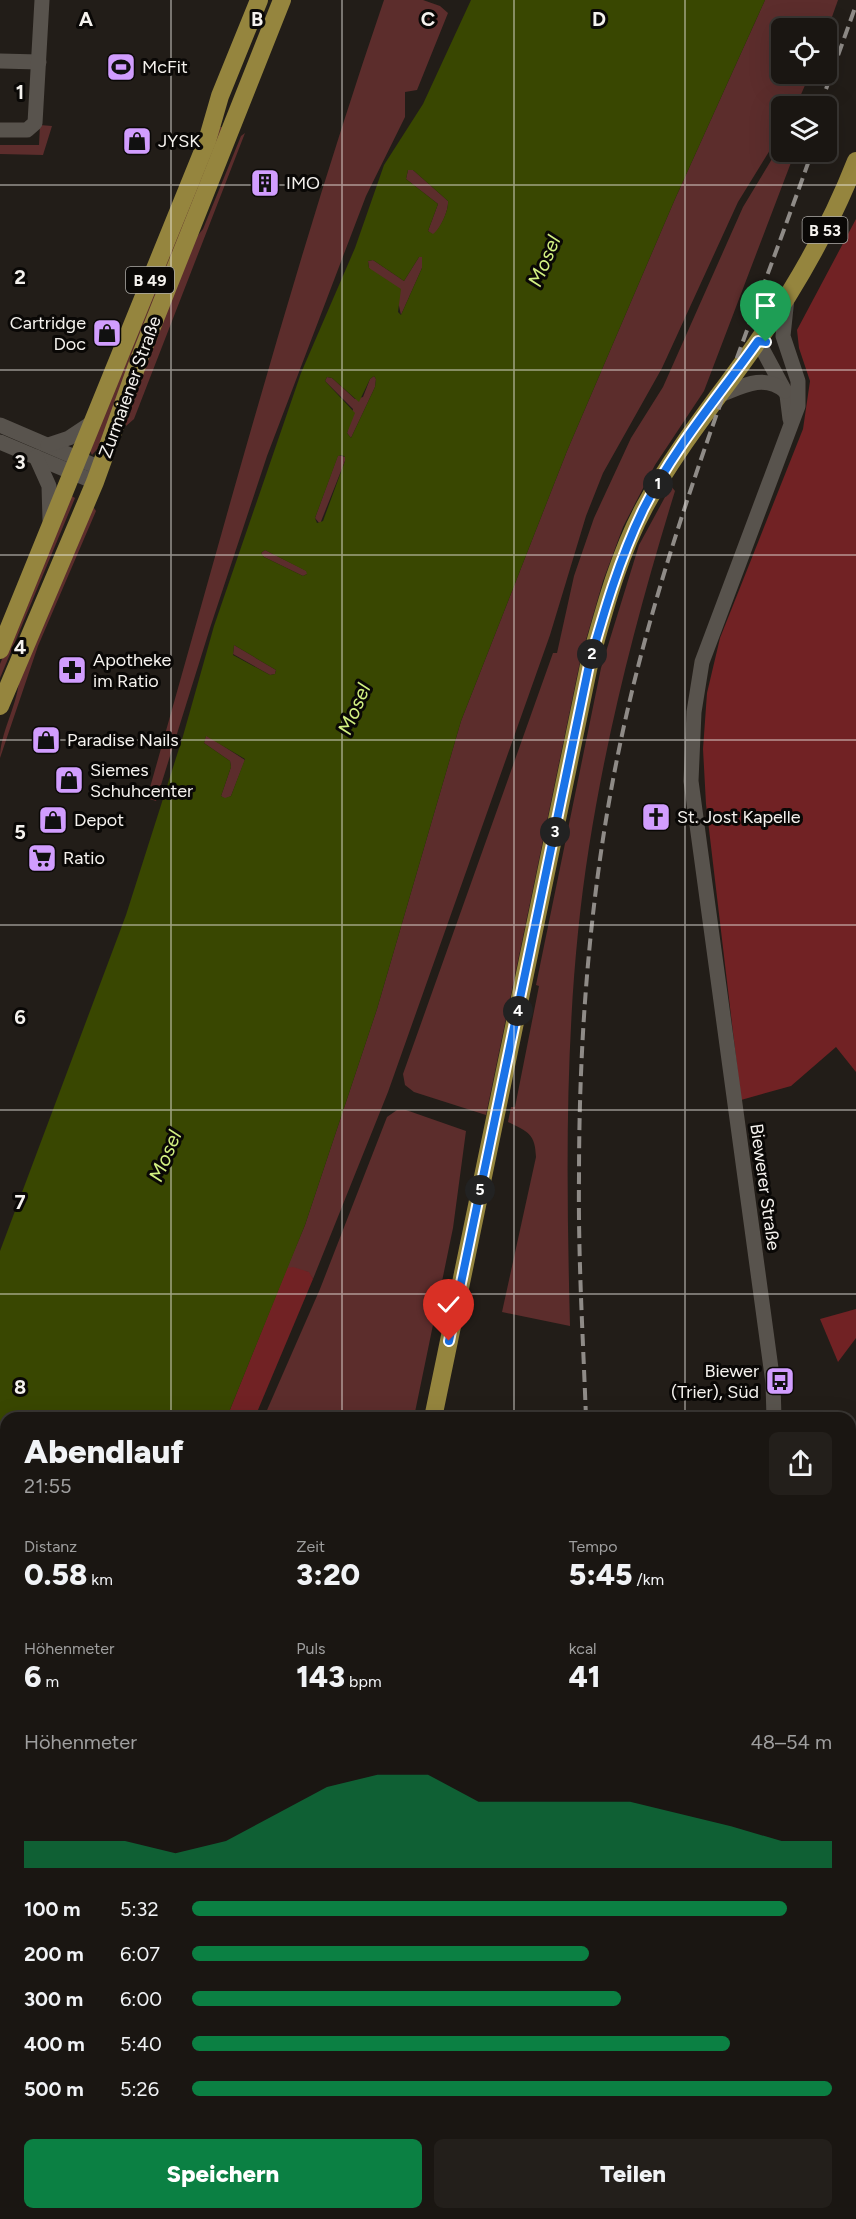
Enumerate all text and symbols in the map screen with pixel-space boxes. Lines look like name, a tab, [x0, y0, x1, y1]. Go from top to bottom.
text: A	[79, 7, 94, 31]
text: B	[251, 7, 263, 31]
text: C	[421, 7, 435, 31]
text: D	[592, 7, 606, 31]
map controls	[771, 18, 837, 162]
button: locate	[771, 18, 837, 84]
sports icon: McFit	[105, 51, 137, 83]
place label: McFit	[142, 56, 188, 78]
text: 1	[16, 80, 24, 104]
button: layers	[771, 96, 837, 162]
shop icon: JYSK	[121, 125, 153, 157]
place label: JYSK	[158, 130, 200, 152]
building icon: IMO	[249, 167, 281, 199]
place label: IMO	[286, 172, 320, 194]
road number: B 53	[802, 217, 848, 243]
water label: Mosel	[523, 231, 566, 290]
text: 2	[14, 265, 26, 289]
road number: B 49	[126, 267, 174, 293]
pin	[740, 280, 791, 342]
icon: arrive	[749, 289, 782, 322]
place label: Cartridge Doc	[10, 312, 86, 355]
street label: Zurmaiener Straße	[94, 313, 166, 461]
shop icon: Cartridge Doc	[91, 317, 123, 349]
text: 3	[14, 450, 26, 474]
pin: 1	[643, 469, 673, 499]
text: 1	[655, 474, 661, 493]
text: 4	[14, 635, 27, 659]
pin: 2	[577, 639, 607, 669]
text: 2	[587, 644, 597, 663]
place label: Apotheke im Ratio	[93, 649, 171, 692]
pharmacy icon: Apotheke im Ratio	[56, 654, 88, 686]
water label: Mosel	[333, 679, 376, 738]
shop icon: Paradise Nails	[30, 724, 62, 756]
place label: Paradise Nails	[67, 729, 179, 751]
place label: Siemes Schuhcenter	[90, 759, 193, 802]
shop icon: Siemes Schuhcenter	[53, 764, 85, 796]
church icon: St. Jost Kapelle	[640, 801, 672, 833]
shop icon: Depot	[37, 804, 69, 836]
place label: St. Jost Kapelle	[677, 806, 801, 828]
place label: Depot	[74, 809, 124, 831]
pin: 3	[540, 817, 570, 847]
text: 5	[14, 820, 26, 844]
text: 3	[551, 822, 559, 841]
supermarket icon: Ratio	[26, 842, 58, 874]
place label: Ratio	[63, 847, 105, 869]
pin: 4	[503, 996, 533, 1026]
text: 4	[513, 1001, 523, 1020]
text: 6	[14, 1005, 26, 1029]
street label: Biewerer Straße	[745, 1122, 785, 1252]
water label: Mosel	[144, 1126, 187, 1185]
pin: 5	[465, 1175, 495, 1205]
text: 5	[475, 1180, 485, 1199]
text: 7	[14, 1190, 26, 1214]
pin	[423, 1279, 474, 1341]
icon: check	[432, 1288, 465, 1321]
place label: Biewer (Trier), Süd	[671, 1360, 759, 1403]
bus stop icon: Biewer (Trier), Süd	[764, 1365, 796, 1397]
text: 8	[14, 1375, 26, 1399]
text: Abendlauf	[24, 1432, 184, 1471]
button: share	[769, 1432, 832, 1495]
text: 21:55	[24, 1474, 72, 1498]
text: Distanz	[24, 1537, 77, 1556]
text: Zeit	[296, 1537, 325, 1556]
text: Tempo	[569, 1537, 618, 1556]
text: 0.58	[24, 1556, 87, 1593]
text: 3:20	[296, 1556, 360, 1593]
text: 5:45	[569, 1556, 633, 1593]
text: km	[87, 1570, 113, 1589]
text: /km	[633, 1570, 664, 1589]
text: Höhenmeter	[24, 1639, 114, 1658]
text: Puls	[296, 1639, 325, 1658]
text: kcal	[569, 1639, 597, 1658]
text: 6	[24, 1658, 42, 1695]
text: 143	[296, 1658, 345, 1695]
text: 41	[569, 1658, 601, 1695]
text: m	[42, 1672, 59, 1691]
text: bpm	[345, 1672, 382, 1691]
text: Höhenmeter	[24, 1730, 137, 1754]
text: 48–54 m	[750, 1730, 832, 1754]
text: 100 m	[24, 1897, 81, 1921]
text: 5:32	[120, 1897, 159, 1921]
text: 200 m	[24, 1942, 84, 1966]
text: 6:07	[120, 1942, 160, 1966]
text: 300 m	[24, 1987, 83, 2011]
text: 6:00	[120, 1987, 162, 2011]
text: 400 m	[24, 2032, 85, 2056]
text: 5:40	[120, 2032, 162, 2056]
text: 500 m	[24, 2077, 84, 2101]
text: 5:26	[120, 2077, 159, 2101]
button: Speichern	[24, 2139, 422, 2208]
button: Teilen	[434, 2139, 832, 2208]

